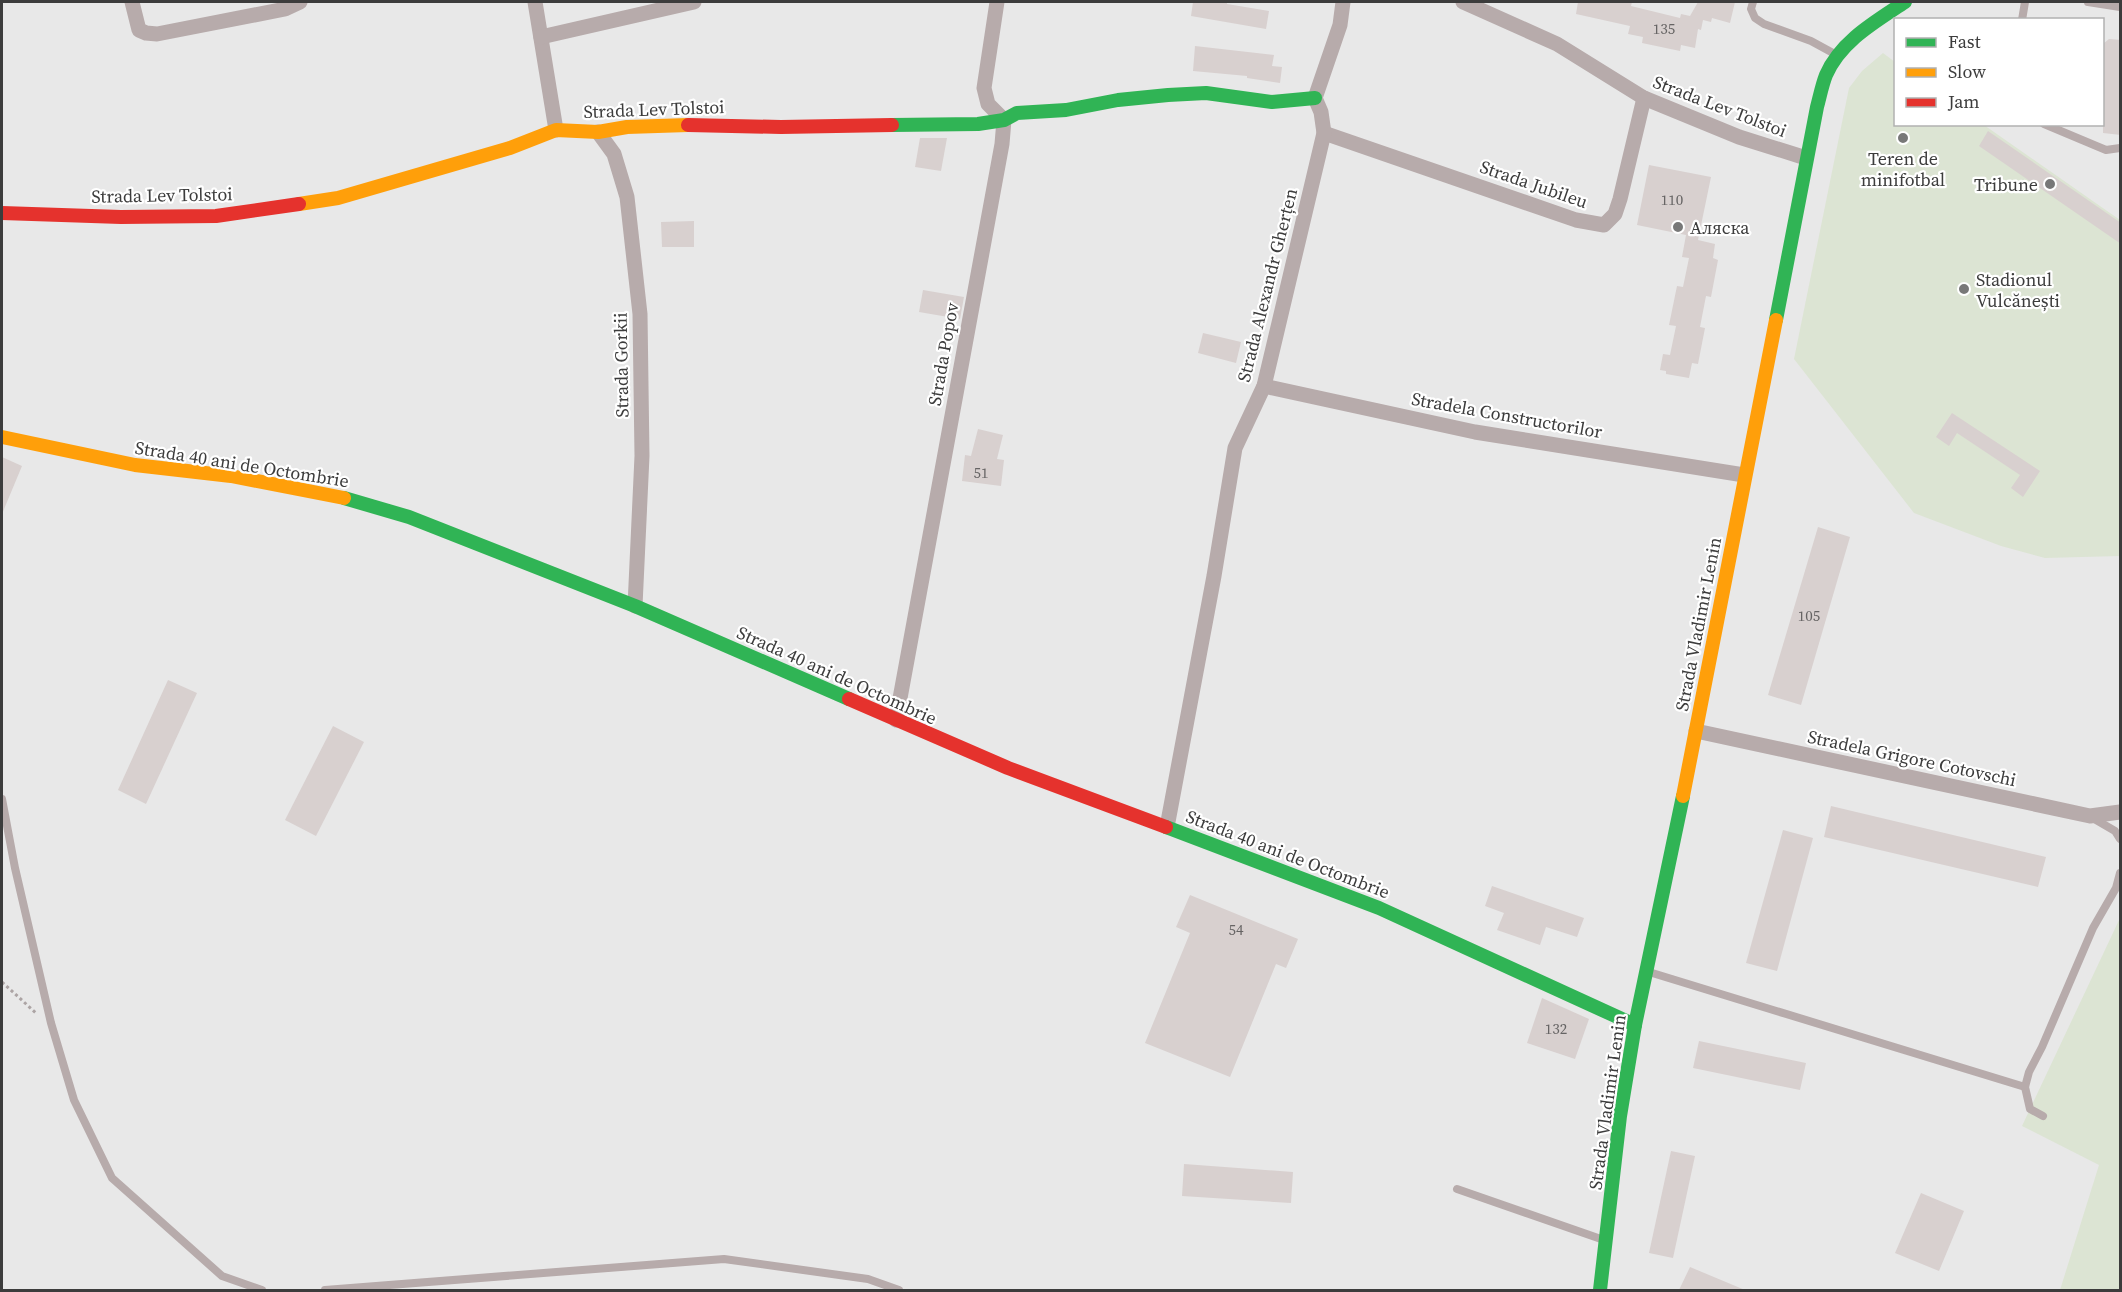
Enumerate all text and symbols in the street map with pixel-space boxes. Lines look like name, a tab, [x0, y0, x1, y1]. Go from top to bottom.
house number: 135	[1653, 18, 1675, 39]
legend	[1894, 18, 2104, 126]
text: Fast	[1948, 29, 1981, 54]
text: Slow	[1948, 59, 1986, 84]
street label: Strada Lev Tolstoi	[1650, 69, 1790, 143]
text: Jam	[1947, 89, 1980, 114]
street label: Strada Lev Tolstoi	[583, 94, 725, 124]
marker: Teren de minifotbal	[1896, 131, 1910, 145]
place label: Teren de minifotbal	[1861, 146, 1945, 192]
street label: Strada Jubileu	[1477, 154, 1591, 214]
place label: Tribune	[1974, 172, 2038, 197]
marker: Tribune	[2043, 177, 2057, 191]
street label: Strada Lev Tolstoi	[91, 181, 233, 209]
street label: Strada Alexandr Gherțen	[1231, 185, 1303, 384]
house number: 110	[1661, 189, 1683, 210]
place label: Аляска	[1690, 215, 1750, 240]
marker: Аляска	[1671, 220, 1685, 234]
place label: Stadionul Vulcănești	[1976, 267, 2060, 313]
marker: Stadionul Vulcănești	[1957, 282, 1971, 296]
street label: Strada Popov	[922, 300, 964, 408]
street label: Strada Gorkii	[608, 312, 634, 418]
street label: Stradela Constructorilor	[1410, 386, 1605, 444]
street label: Strada 40 ani de Octombrie	[133, 435, 351, 493]
house number: 51	[973, 462, 989, 483]
street label: Strada Vladimir Lenin	[1669, 535, 1727, 713]
house number: 105	[1798, 605, 1820, 626]
street label: Strada 40 ani de Octombrie	[733, 620, 941, 730]
street label: Stradela Grigore Cotovschi	[1805, 724, 2019, 792]
street label: Strada 40 ani de Octombrie	[1183, 804, 1393, 904]
house number: 54	[1228, 919, 1244, 940]
street label: Strada Vladimir Lenin	[1582, 1013, 1632, 1191]
house number: 132	[1545, 1018, 1567, 1039]

